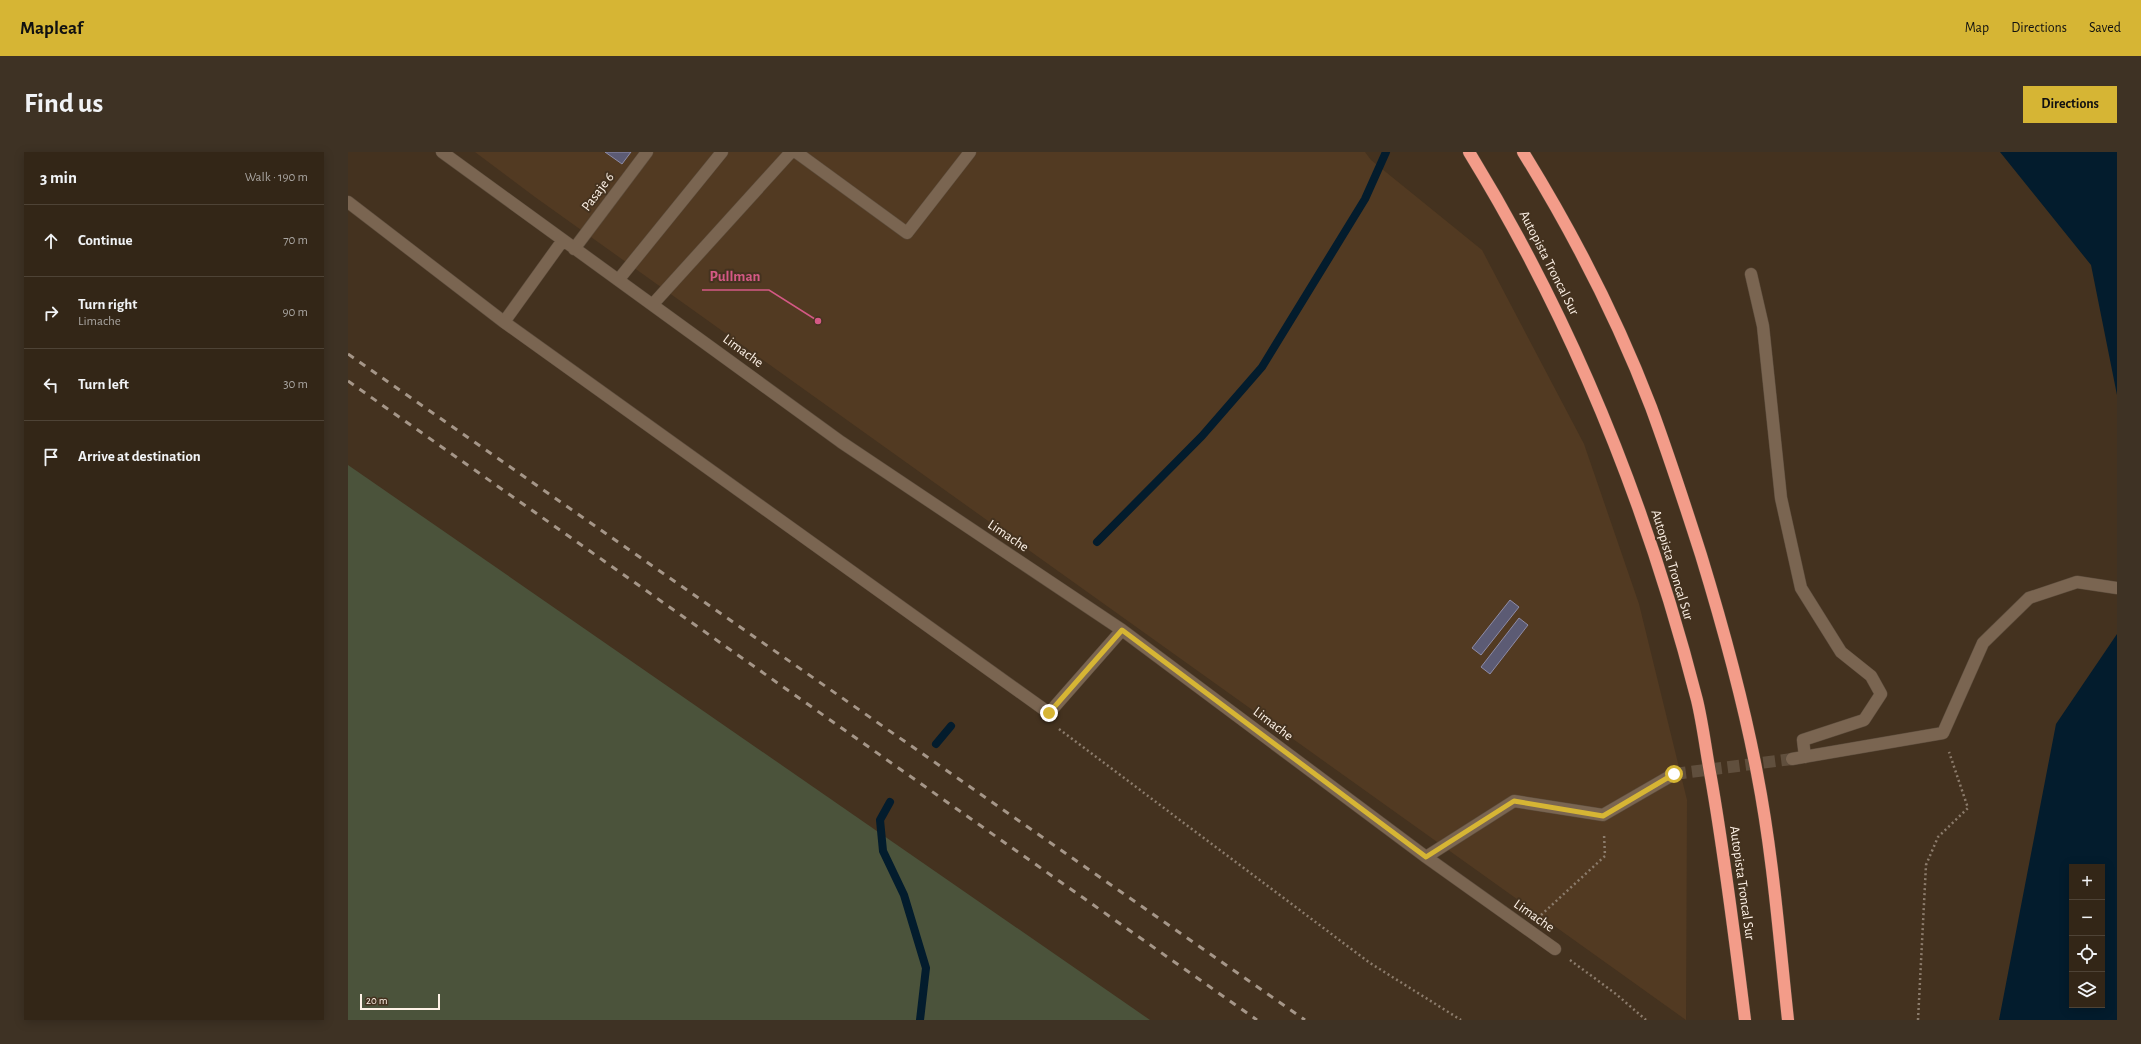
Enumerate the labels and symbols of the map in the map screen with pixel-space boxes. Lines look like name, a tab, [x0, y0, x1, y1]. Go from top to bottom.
street label: Pasaje 6	[579, 170, 617, 214]
street label: Autopista Troncal Sur	[1517, 209, 1582, 318]
callout: Pullman	[702, 263, 769, 290]
text: Pullman	[709, 269, 761, 284]
street label: Limache	[720, 332, 766, 370]
street label: Autopista Troncal Sur	[1648, 508, 1696, 623]
street label: Limache	[985, 517, 1031, 555]
route end	[1040, 704, 1058, 722]
street label: Limache	[1250, 705, 1296, 743]
route start	[1665, 765, 1683, 783]
street label: Autopista Troncal Sur	[1727, 825, 1757, 941]
street label: Limache	[1511, 897, 1557, 935]
scale bar	[360, 992, 440, 1011]

